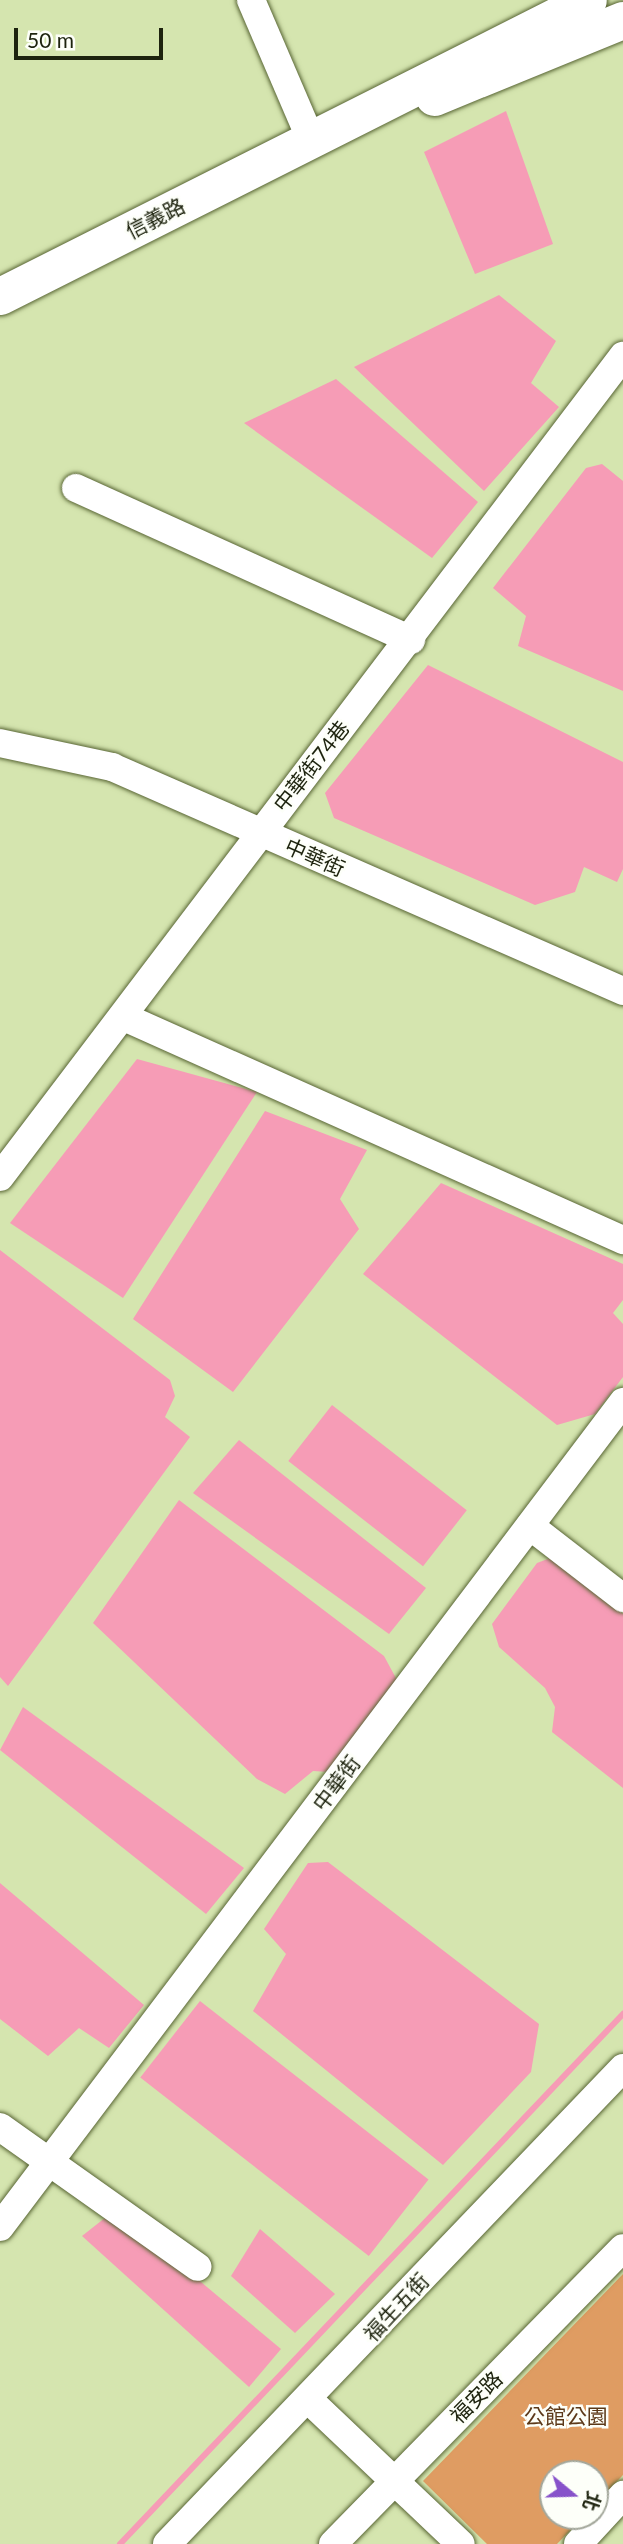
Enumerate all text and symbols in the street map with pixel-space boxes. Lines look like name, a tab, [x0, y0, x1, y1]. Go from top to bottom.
scale bar	[18, 14, 166, 58]
text: 50 m	[27, 27, 74, 52]
street label: 信義路	[121, 192, 189, 244]
street label: 中華街74巷	[268, 716, 354, 816]
street label: 中華街	[281, 833, 349, 881]
street label: 中華街	[307, 1750, 365, 1816]
street label: 福生五街	[358, 2268, 434, 2346]
street label: 福安路	[445, 2366, 507, 2428]
park label: 公館公園	[524, 2403, 608, 2429]
north arrow	[539, 2460, 609, 2530]
text: 北	[578, 2489, 606, 2514]

